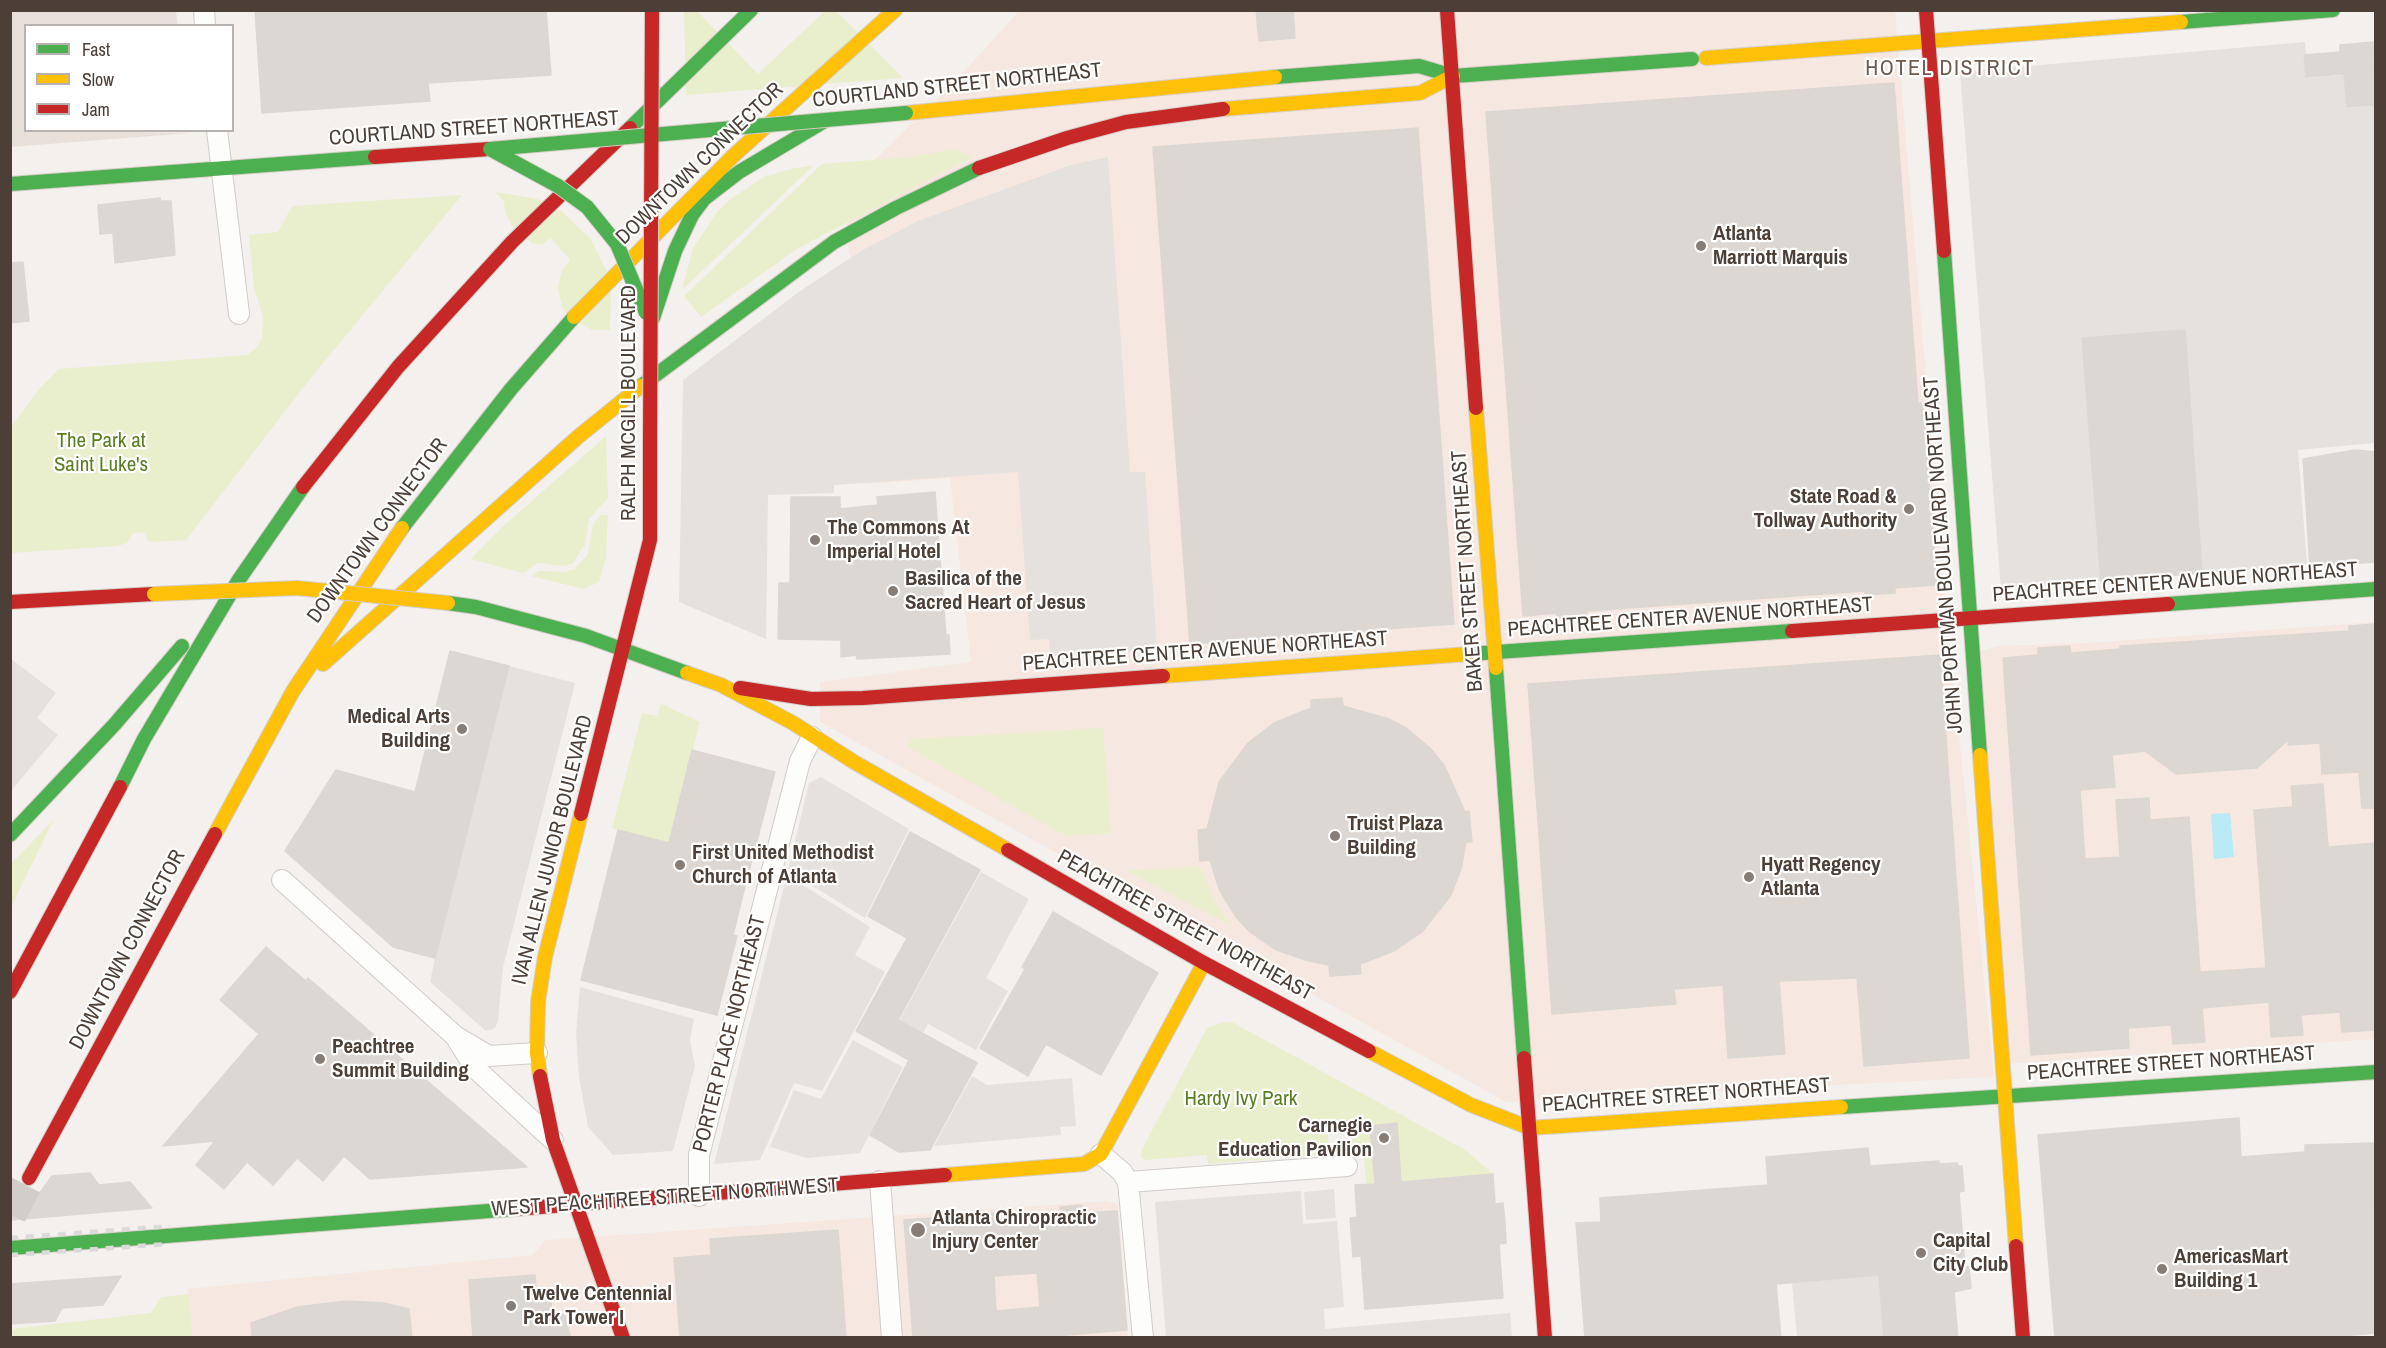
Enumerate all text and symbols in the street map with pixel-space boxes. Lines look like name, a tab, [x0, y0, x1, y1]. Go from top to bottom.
legend	[24, 24, 234, 132]
text: Fast	[82, 37, 110, 62]
district label: HOTEL DISTRICT	[1865, 56, 2035, 82]
street label: COURTLAND STREET NORTHEAST	[811, 58, 1103, 114]
text: Slow	[82, 67, 114, 92]
street label: DOWNTOWN CONNECTOR	[611, 78, 789, 250]
text: Jam	[82, 97, 110, 122]
street label: COURTLAND STREET NORTHEAST	[328, 106, 620, 152]
place label: Atlanta Marriott Marquis	[1713, 221, 1848, 271]
marker: Atlanta Marriott Marquis	[1694, 239, 1708, 253]
street label: RALPH MCGILL BOULEVARD	[616, 285, 642, 521]
street label: JOHN PORTMAN BOULEVARD NORTHEAST	[1919, 376, 1969, 734]
park label: The Park at Saint Luke's	[54, 428, 148, 478]
street label: DOWNTOWN CONNECTOR	[302, 434, 454, 628]
street label: BAKER STREET NORTHEAST	[1447, 450, 1489, 692]
place label: State Road & Tollway Authority	[1754, 484, 1897, 534]
marker: State Road & Tollway Authority	[1902, 502, 1916, 516]
place label: The Commons At Imperial Hotel	[827, 515, 970, 565]
marker: The Commons At Imperial Hotel	[808, 533, 822, 547]
street label: PEACHTREE CENTER AVENUE NORTHEAST	[1992, 558, 2358, 608]
place label: Basilica of the Sacred Heart of Jesus	[905, 566, 1086, 616]
marker: Basilica of the Sacred Heart of Jesus	[886, 584, 900, 598]
street label: PEACHTREE CENTER AVENUE NORTHEAST	[1507, 593, 1873, 643]
street label: PEACHTREE CENTER AVENUE NORTHEAST	[1022, 627, 1388, 677]
place label: Medical Arts Building	[348, 704, 450, 754]
street label: IVAN ALLEN JUNIOR BOULEVARD	[507, 713, 599, 987]
marker: Medical Arts Building	[455, 722, 469, 736]
place label: Truist Plaza Building	[1347, 811, 1443, 861]
marker: Truist Plaza Building	[1328, 829, 1342, 843]
place label: First United Methodist Church of Atlanta	[692, 840, 874, 890]
street label: PEACHTREE STREET NORTHEAST	[1053, 845, 1317, 1007]
street label: DOWNTOWN CONNECTOR	[65, 846, 191, 1054]
place label: Hyatt Regency Atlanta	[1761, 852, 1881, 902]
marker: First United Methodist Church of Atlanta	[673, 858, 687, 872]
marker: Hyatt Regency Atlanta	[1742, 870, 1756, 884]
street label: PORTER PLACE NORTHEAST	[688, 913, 772, 1155]
place label: Peachtree Summit Building	[332, 1034, 469, 1084]
street label: PEACHTREE STREET NORTHEAST	[2026, 1041, 2316, 1087]
marker: Peachtree Summit Building	[313, 1052, 327, 1066]
street label: PEACHTREE STREET NORTHEAST	[1541, 1073, 1831, 1119]
park label: Hardy Ivy Park	[1185, 1086, 1297, 1112]
place label: Carnegie Education Pavilion	[1218, 1113, 1372, 1163]
marker: Carnegie Education Pavilion	[1377, 1131, 1391, 1145]
street label: WEST PEACHTREE STREET NORTHWEST	[491, 1173, 839, 1223]
place label: Atlanta Chiropractic Injury Center	[932, 1205, 1097, 1255]
marker: Atlanta Chiropractic Injury Center	[909, 1221, 927, 1239]
place label: Capital City Club	[1933, 1228, 2009, 1278]
place label: AmericasMart Building 1	[2174, 1244, 2288, 1294]
marker: Capital City Club	[1914, 1246, 1928, 1260]
marker: AmericasMart Building 1	[2155, 1262, 2169, 1276]
place label: Twelve Centennial Park Tower I	[523, 1281, 672, 1331]
marker: Twelve Centennial Park Tower I	[504, 1299, 518, 1313]

